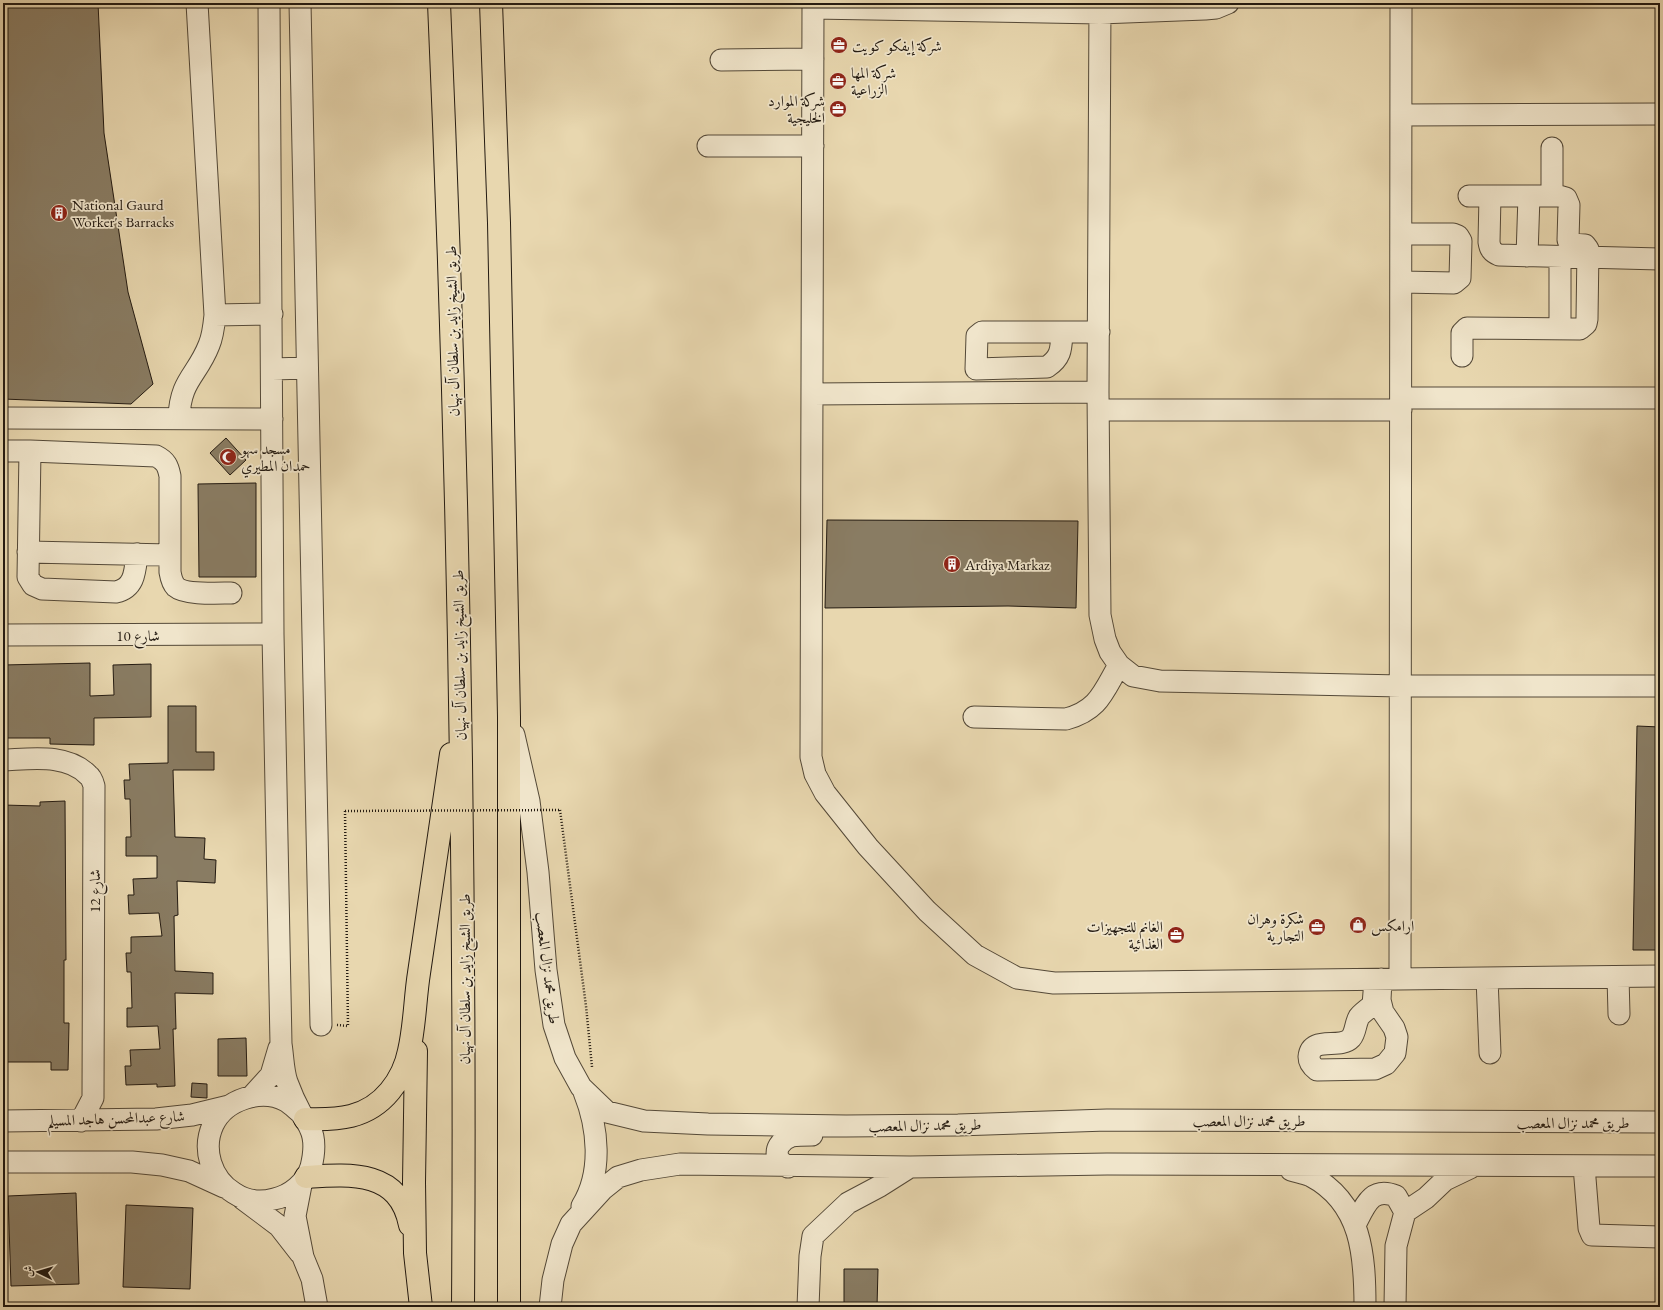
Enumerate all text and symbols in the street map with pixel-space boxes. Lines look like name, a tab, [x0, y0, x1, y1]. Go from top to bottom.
office icon: شركة إيفكو كويت	[829, 35, 849, 55]
place label: شركة إيفكو كويت	[852, 36, 942, 56]
place label: شركة المها الزراعية	[851, 63, 896, 99]
office icon: شركة المها الزراعية	[828, 71, 848, 91]
place label: شركة الموارد الخليجية	[768, 91, 825, 127]
office icon: شركة الموارد الخليجية	[828, 99, 848, 119]
place label: National Gaurd Worker's Barracks	[72, 195, 174, 231]
building icon: National Gaurd Worker's Barracks	[49, 203, 69, 223]
street label: طريق الشيخ زايد بن سلطان آل نهيان	[441, 245, 468, 417]
place label: مسجد سهو حمدان المطيري	[239, 439, 310, 478]
mosque icon: مسجد سهو حمدان المطيري	[218, 447, 238, 467]
building icon: Ardiya Markaz	[942, 554, 962, 574]
place label: Ardiya Markaz	[964, 555, 1050, 574]
street label: طريق الشيخ زايد بن سلطان آل نهيان	[448, 569, 475, 741]
street label: شارع 10	[116, 626, 160, 649]
street label: شارع 12	[85, 869, 108, 913]
street label: طريق الشيخ زايد بن سلطان آل نهيان	[455, 894, 479, 1065]
place label: شكرة وهران التجارية	[1247, 909, 1304, 945]
street label: طريق محمد نزال المعصب	[531, 911, 564, 1025]
shop icon: ارامكس	[1348, 915, 1368, 935]
place label: ارامكس	[1371, 916, 1414, 936]
place label: الغانم للتجهيزات الغذائية	[1087, 917, 1163, 953]
office icon: شكرة وهران التجارية	[1307, 917, 1327, 937]
office icon: الغانم للتجهيزات الغذائية	[1166, 925, 1186, 945]
street label: شارع عبدالمحسن هاجد المسيلم	[47, 1106, 185, 1136]
street label: طريق محمد نزال المعصب	[1192, 1111, 1306, 1131]
street label: طريق محمد نزال المعصب	[1516, 1113, 1630, 1133]
street label: طريق محمد نزال المعصب	[868, 1115, 982, 1136]
north arrow	[18, 1252, 58, 1292]
text: ش	[21, 1265, 35, 1277]

